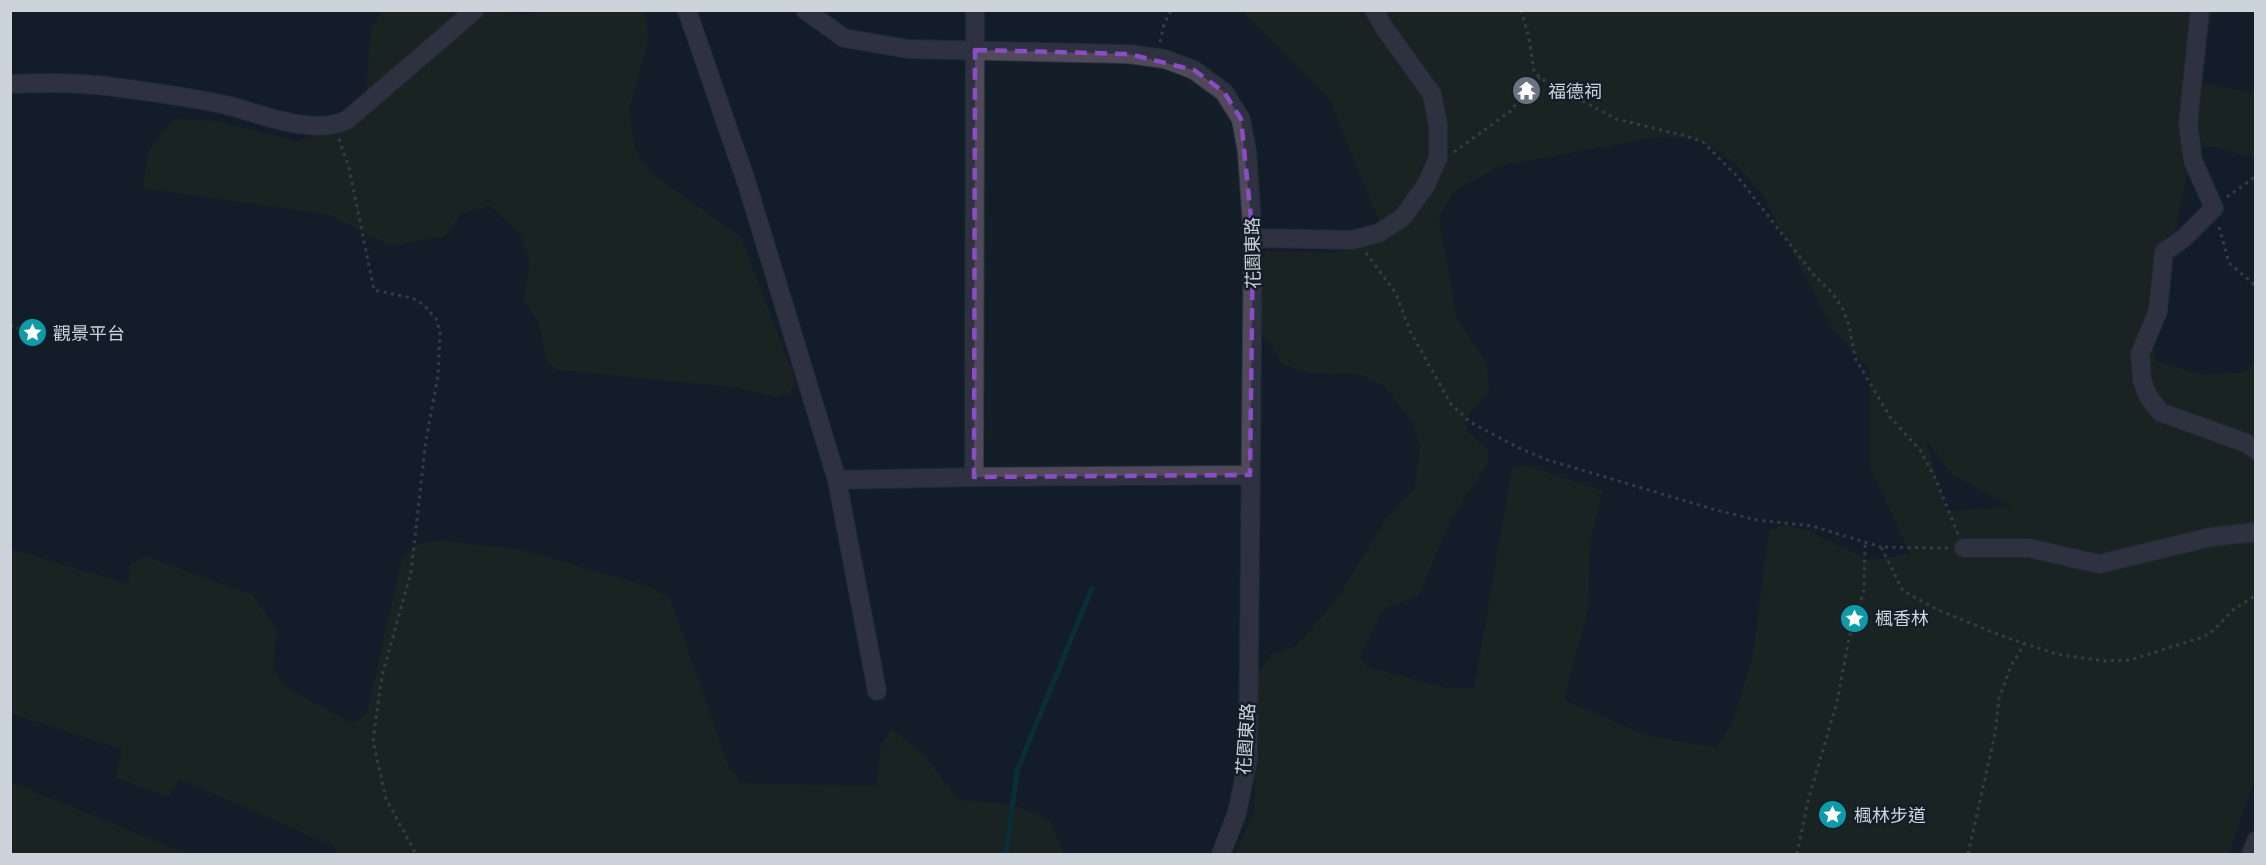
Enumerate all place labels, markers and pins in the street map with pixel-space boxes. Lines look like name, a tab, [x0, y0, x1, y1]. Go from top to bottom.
temple icon: 福德祠	[1511, 75, 1543, 107]
place label: 福德祠	[1548, 79, 1602, 103]
place icon: 觀景平台	[16, 317, 48, 349]
place label: 觀景平台	[53, 321, 125, 345]
place icon: 楓香林	[1838, 602, 1870, 634]
place label: 楓香林	[1875, 606, 1929, 630]
place icon: 楓林步道	[1817, 799, 1849, 831]
place label: 楓林步道	[1854, 803, 1926, 827]

